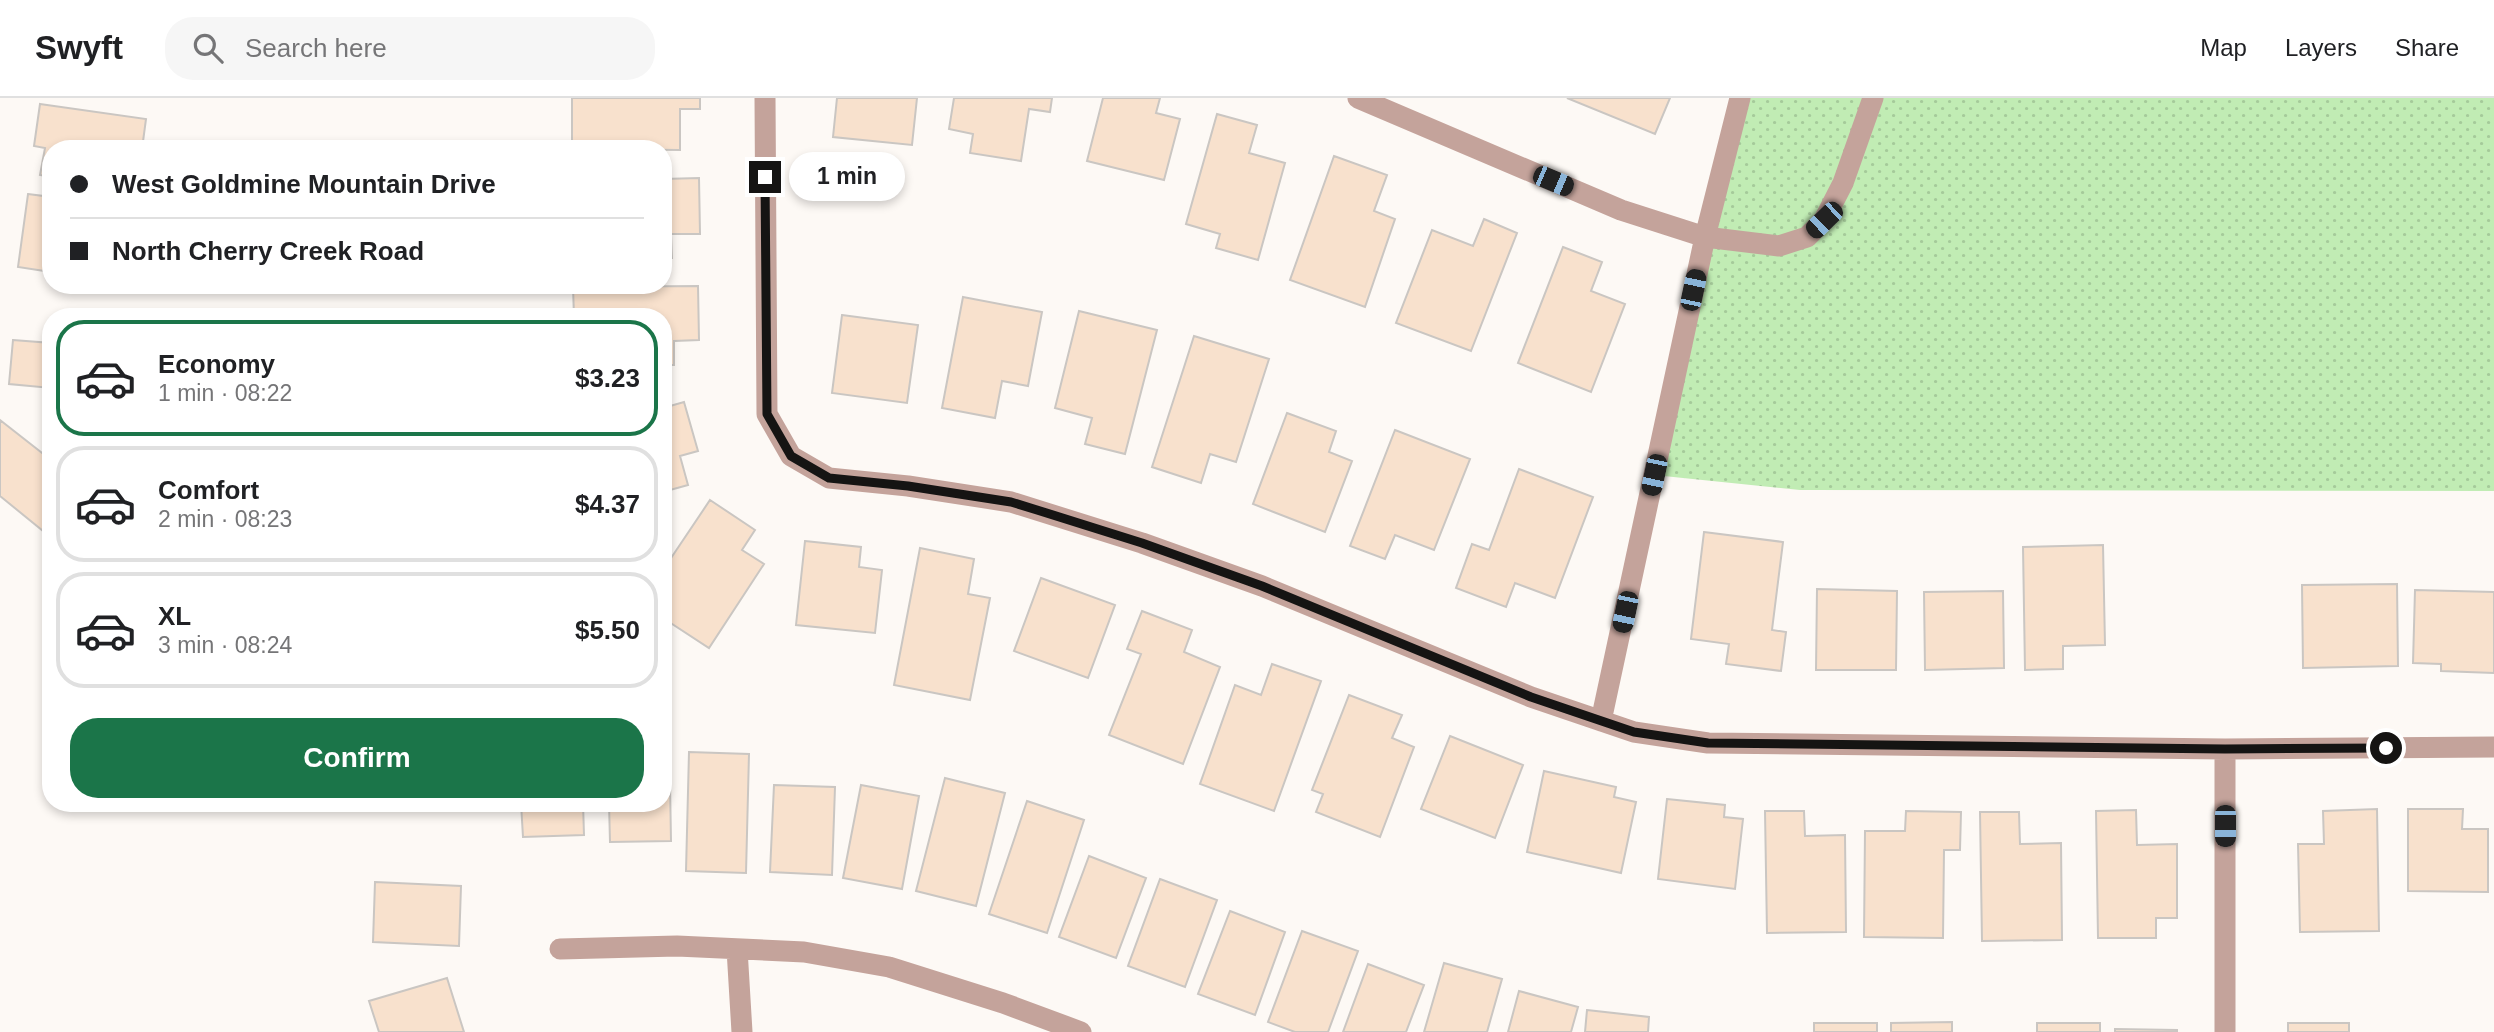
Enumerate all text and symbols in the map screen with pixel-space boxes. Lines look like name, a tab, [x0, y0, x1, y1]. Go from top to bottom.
search box	[165, 17, 655, 80]
text: Swyft	[35, 29, 123, 66]
icon: search	[189, 29, 227, 67]
text: Search here	[245, 33, 387, 63]
text: Map	[2200, 34, 2247, 61]
text: Layers	[2285, 34, 2357, 61]
text: Share	[2395, 34, 2459, 61]
callout: 1 min	[790, 153, 905, 202]
route end	[749, 161, 781, 193]
text: 1 min	[817, 163, 877, 189]
car	[1530, 163, 1577, 199]
text: West Goldmine Mountain Drive	[112, 169, 496, 199]
car	[1802, 198, 1847, 242]
text: North Cherry Creek Road	[112, 236, 424, 266]
car	[1679, 267, 1708, 313]
icon: car	[74, 347, 137, 410]
text: Economy	[158, 349, 275, 379]
text: $3.23	[575, 363, 640, 393]
text: 1 min · 08:22	[158, 380, 292, 406]
car	[1640, 452, 1669, 498]
icon: car	[74, 473, 137, 536]
text: Comfort	[158, 475, 259, 505]
text: $4.37	[575, 489, 640, 519]
text: 2 min · 08:23	[158, 506, 292, 532]
car	[1611, 589, 1640, 635]
icon: car	[74, 599, 137, 662]
text: XL	[158, 601, 191, 631]
text: $5.50	[575, 615, 640, 645]
text: 3 min · 08:24	[158, 632, 292, 658]
button: Confirm	[70, 718, 644, 798]
route start	[2370, 732, 2402, 764]
car	[2215, 805, 2236, 847]

